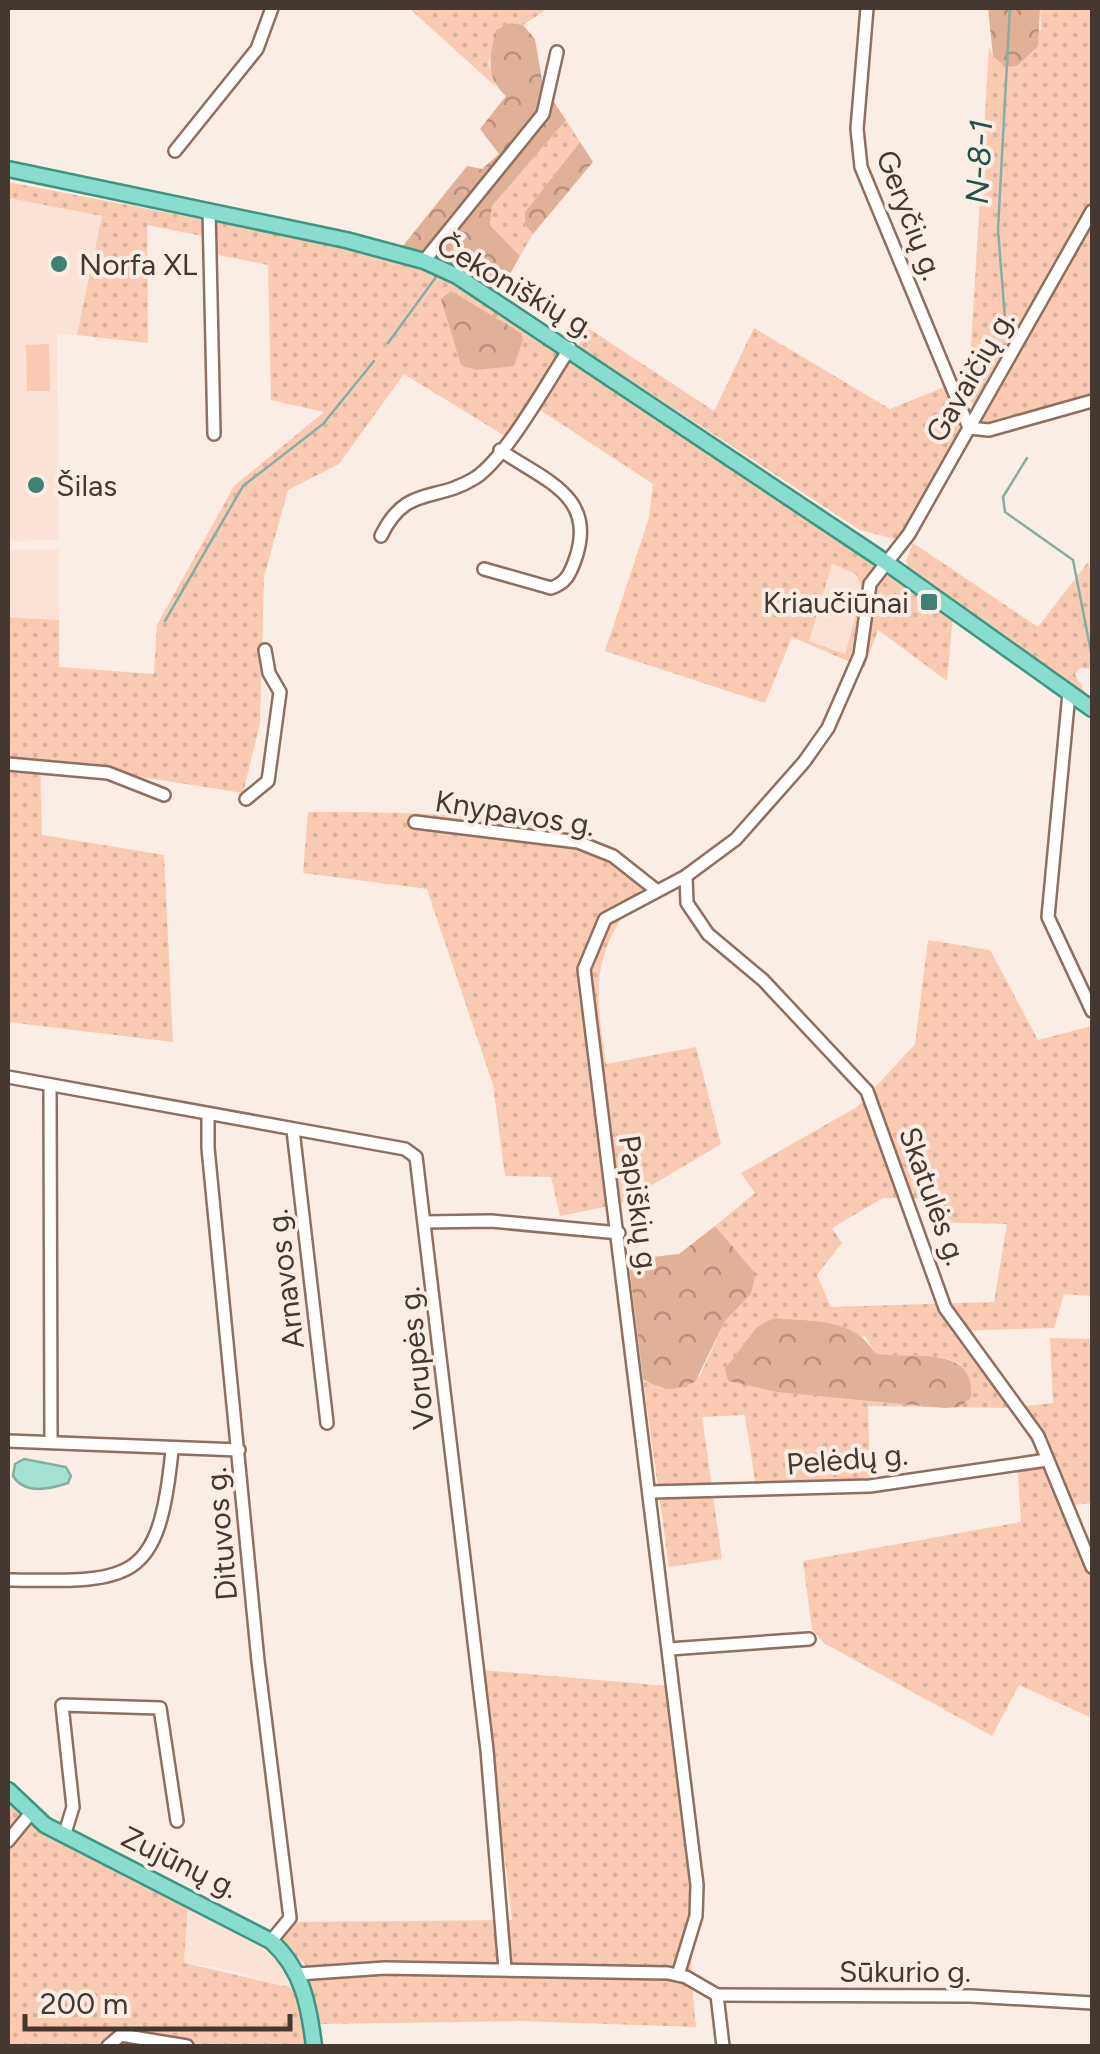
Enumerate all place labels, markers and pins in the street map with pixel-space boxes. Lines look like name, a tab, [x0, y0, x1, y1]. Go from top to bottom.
place label: Norfa XL	[79, 246, 198, 283]
marker: Norfa XL	[48, 253, 70, 275]
place label: Šilas	[56, 467, 117, 504]
marker: Šilas	[25, 474, 47, 496]
place label: Kriaučiūnai	[763, 584, 909, 621]
marker: Kriaučiūnai	[918, 591, 940, 613]

